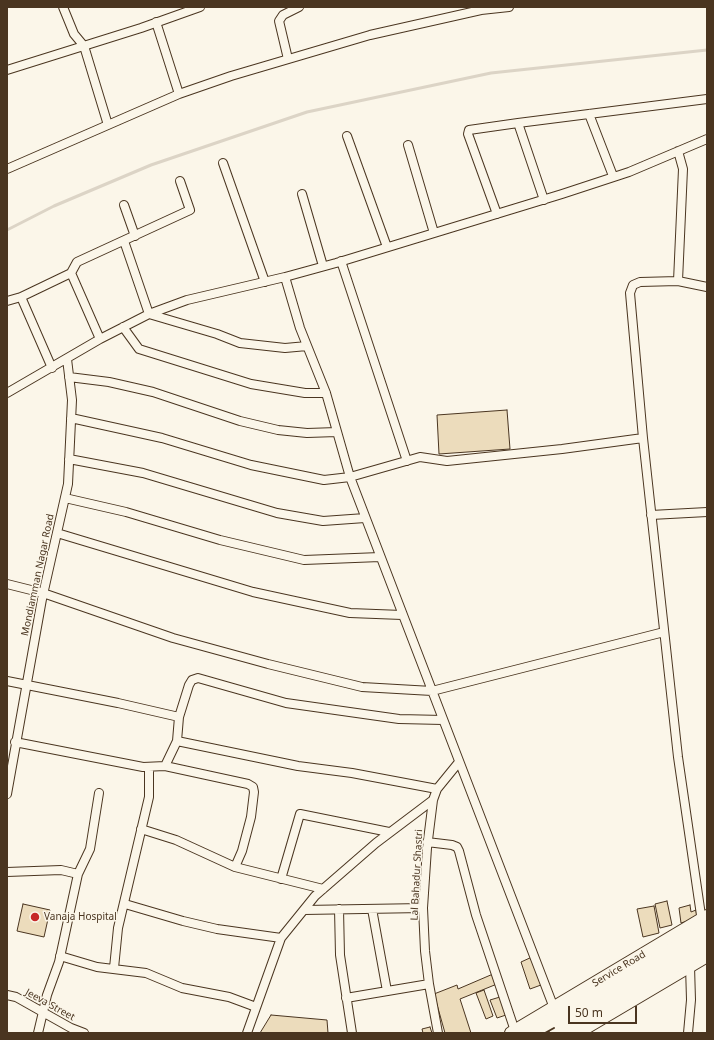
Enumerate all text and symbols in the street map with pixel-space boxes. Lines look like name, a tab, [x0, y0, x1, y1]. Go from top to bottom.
street label: Mondiamman Nagar Road	[19, 513, 57, 637]
street label: Lal Bahadur Shastri	[409, 829, 425, 921]
marker: Vanaja Hospital	[29, 911, 41, 923]
place label: Vanaja Hospital	[44, 911, 117, 923]
street label: Service Road	[590, 948, 648, 990]
street label: Jeeva Street	[23, 986, 77, 1024]
scale bar	[570, 998, 639, 1024]
text: 50 m	[575, 1004, 603, 1021]

